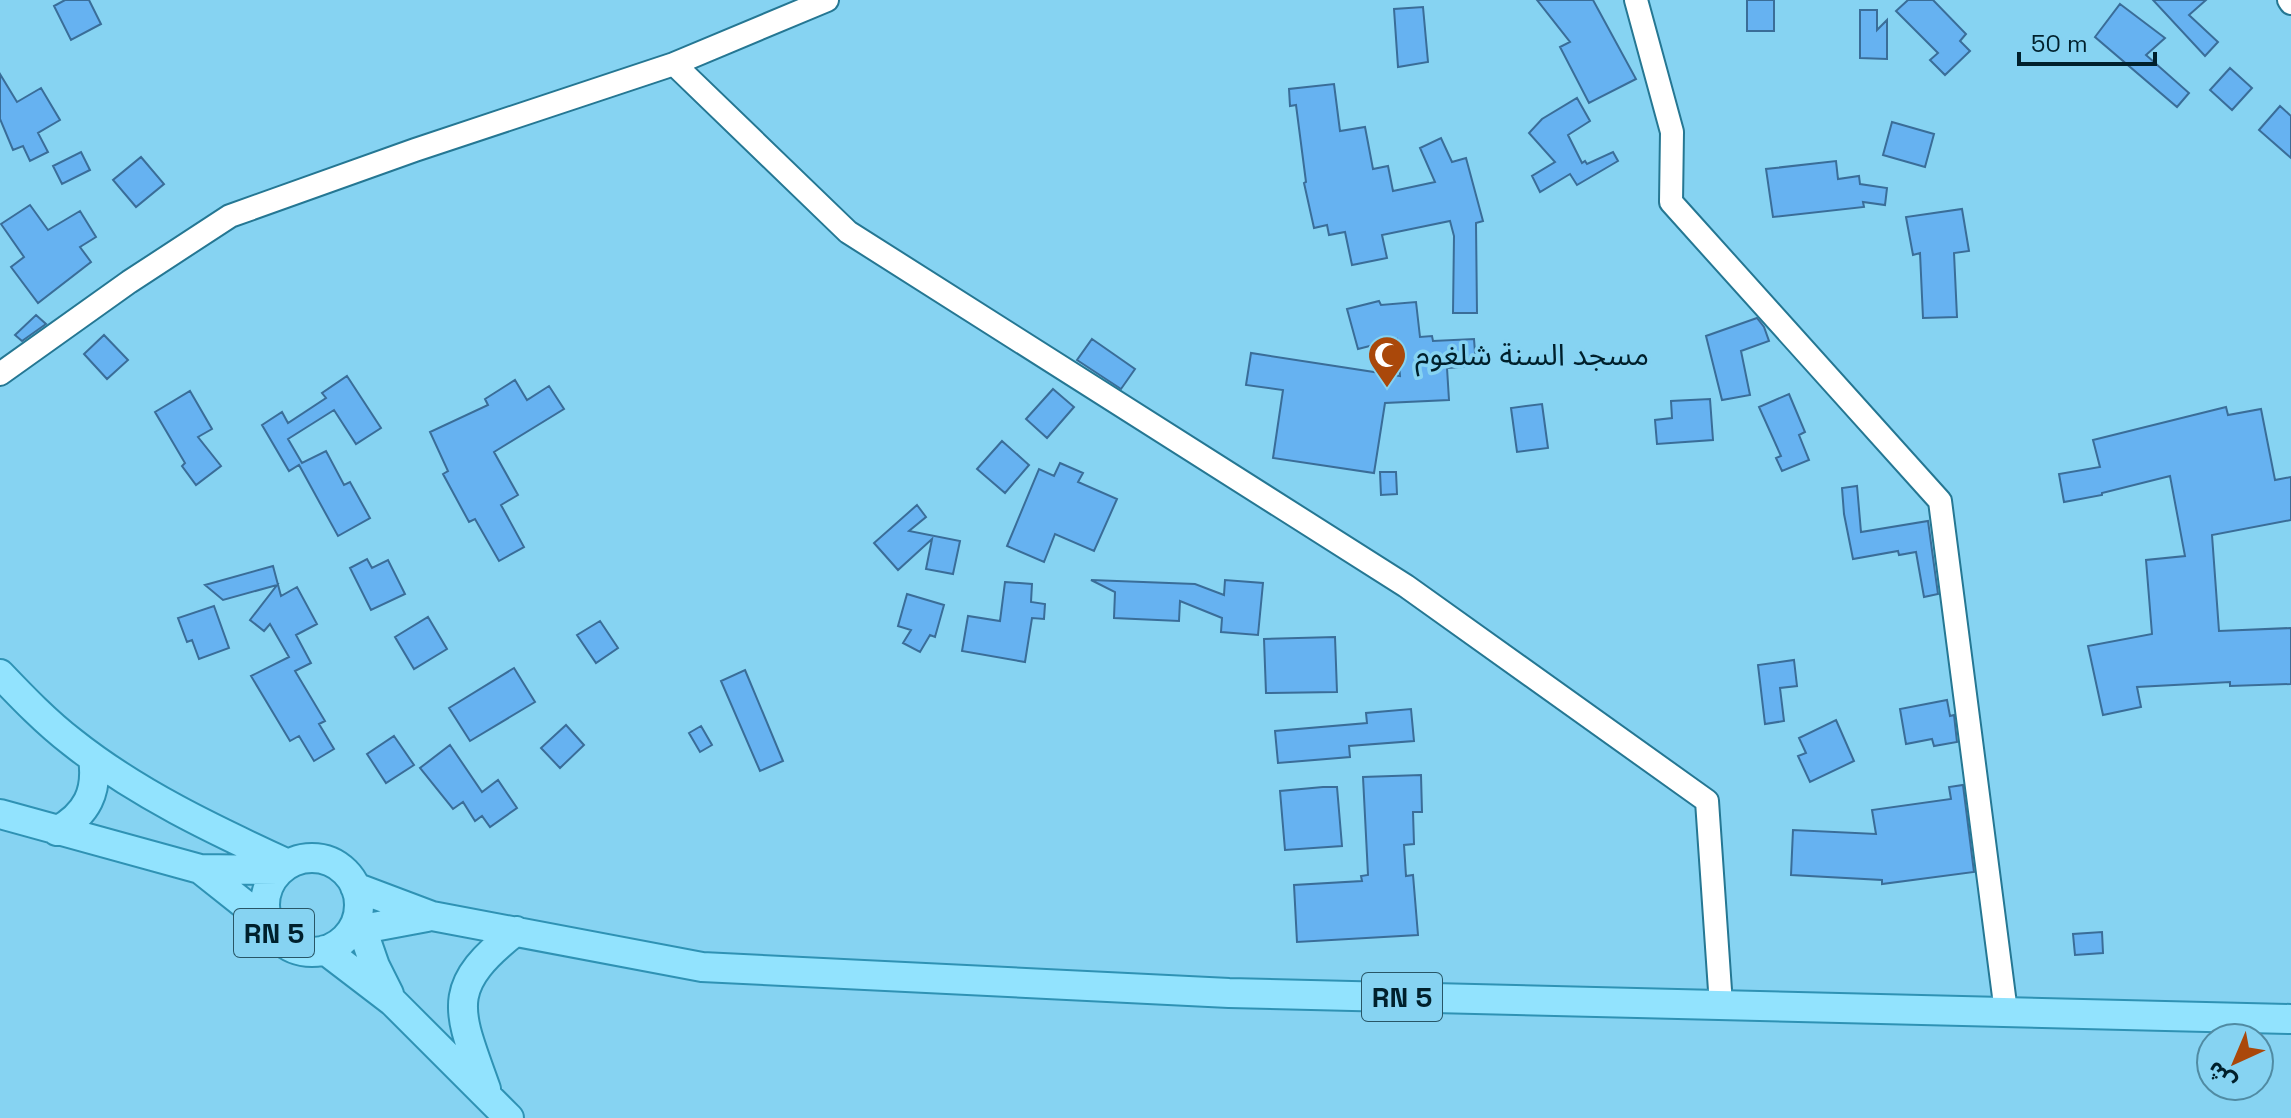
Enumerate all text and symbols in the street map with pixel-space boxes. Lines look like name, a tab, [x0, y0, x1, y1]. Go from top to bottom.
scale bar	[2019, 16, 2155, 66]
text: 50 m	[2031, 28, 2088, 59]
mosque icon: مسجد السنة شلغوم	[1366, 334, 1408, 389]
place label: مسجد السنة شلغوم	[1415, 335, 1649, 377]
road number: RN 5	[234, 909, 314, 957]
road number: RN 5	[1362, 973, 1442, 1021]
north arrow	[2195, 1022, 2275, 1102]
text: ش	[2201, 1056, 2242, 1097]

